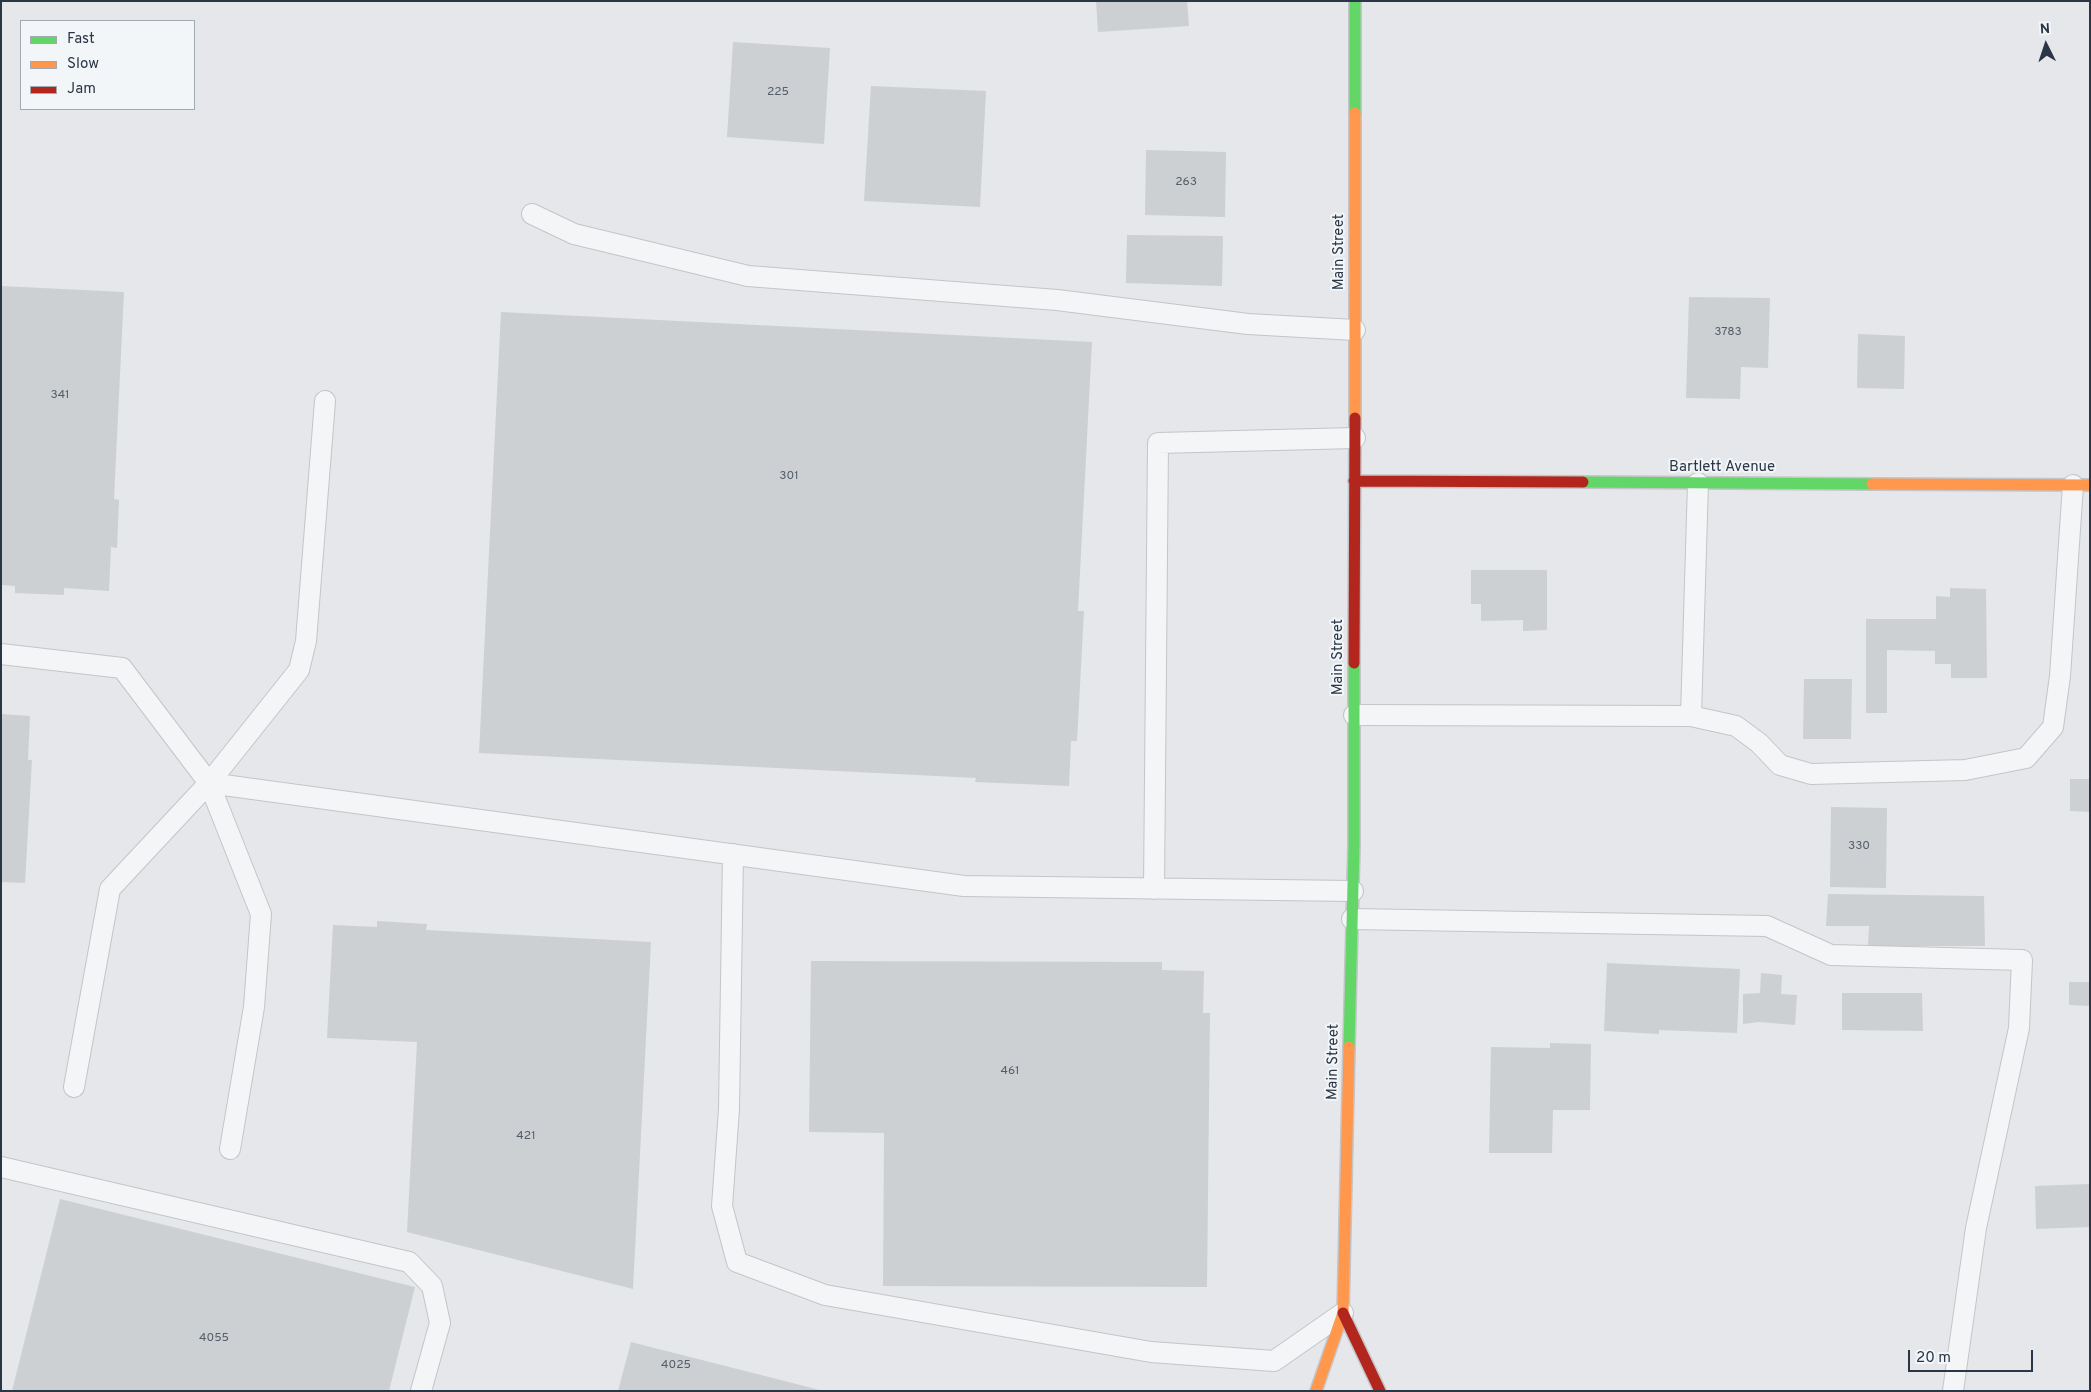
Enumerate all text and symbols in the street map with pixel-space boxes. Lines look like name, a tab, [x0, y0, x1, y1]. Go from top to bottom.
legend	[20, 20, 195, 110]
north arrow	[2021, 20, 2071, 70]
text: N	[2039, 21, 2051, 38]
text: Fast	[67, 30, 95, 49]
text: Slow	[67, 55, 99, 74]
text: Jam	[67, 80, 96, 99]
house number: 225	[767, 86, 789, 100]
house number: 263	[1175, 176, 1197, 190]
street label: Main Street	[1331, 214, 1349, 290]
house number: 3783	[1714, 326, 1742, 340]
house number: 341	[50, 389, 70, 403]
street label: Bartlett Avenue	[1669, 459, 1775, 477]
house number: 301	[779, 470, 799, 484]
street label: Main Street	[1330, 619, 1348, 695]
house number: 330	[1848, 840, 1870, 854]
street label: Main Street	[1324, 1024, 1344, 1100]
house number: 461	[1000, 1065, 1020, 1079]
house number: 421	[516, 1130, 536, 1144]
house number: 4055	[199, 1332, 229, 1346]
scale bar	[1911, 1340, 2036, 1372]
text: 20 m	[1916, 1349, 1951, 1368]
house number: 4025	[661, 1359, 691, 1373]

